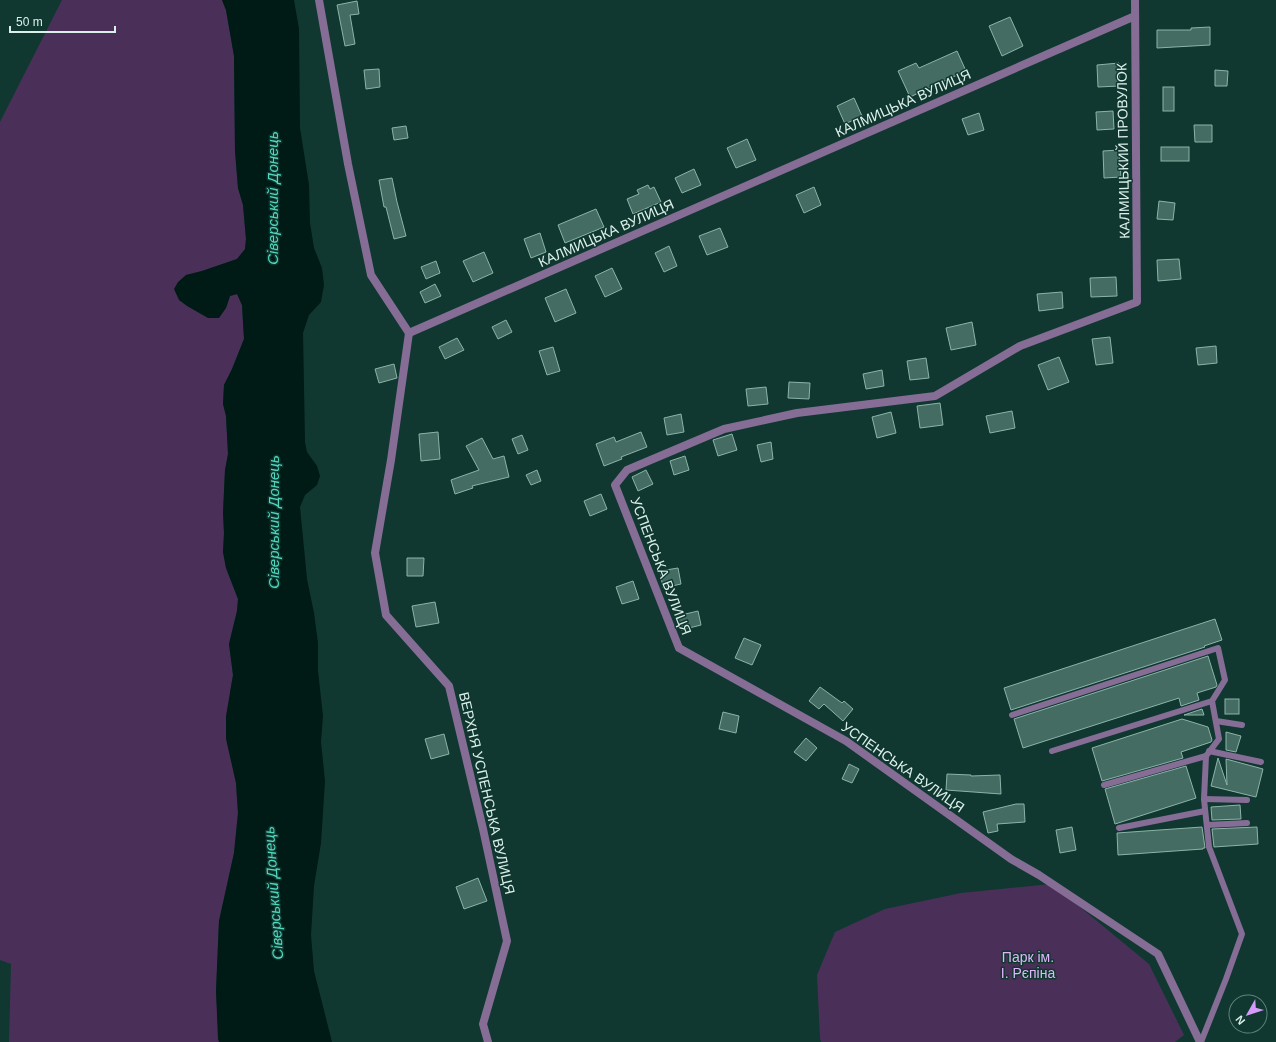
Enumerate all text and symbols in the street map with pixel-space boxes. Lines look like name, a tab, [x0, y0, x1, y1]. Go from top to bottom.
scale bar	[10, 8, 115, 34]
text: 50 m	[16, 15, 43, 29]
street label: КАЛМИЦЬКИЙ ПРОВУЛОК	[1112, 62, 1133, 239]
street label: КАЛМИЦЬКА ВУЛИЦЯ	[833, 66, 973, 140]
water label: Сіверський Донець	[264, 131, 281, 265]
street label: КАЛМИЦЬКА ВУЛИЦЯ	[536, 196, 676, 270]
water label: Сіверський Донець	[265, 455, 282, 589]
street label: УСПЕНСЬКА ВУЛИЦЯ	[627, 495, 695, 637]
street label: ВЕРХНЯ УСПЕНСЬКА ВУЛИЦЯ	[456, 690, 518, 896]
street label: УСПЕНСЬКА ВУЛИЦЯ	[839, 719, 967, 815]
water label: Сіверський Донець	[260, 826, 286, 960]
park label: Парк ім. І. Рєпіна	[1001, 949, 1055, 981]
north arrow	[1228, 994, 1268, 1034]
text: N	[1233, 1013, 1247, 1027]

